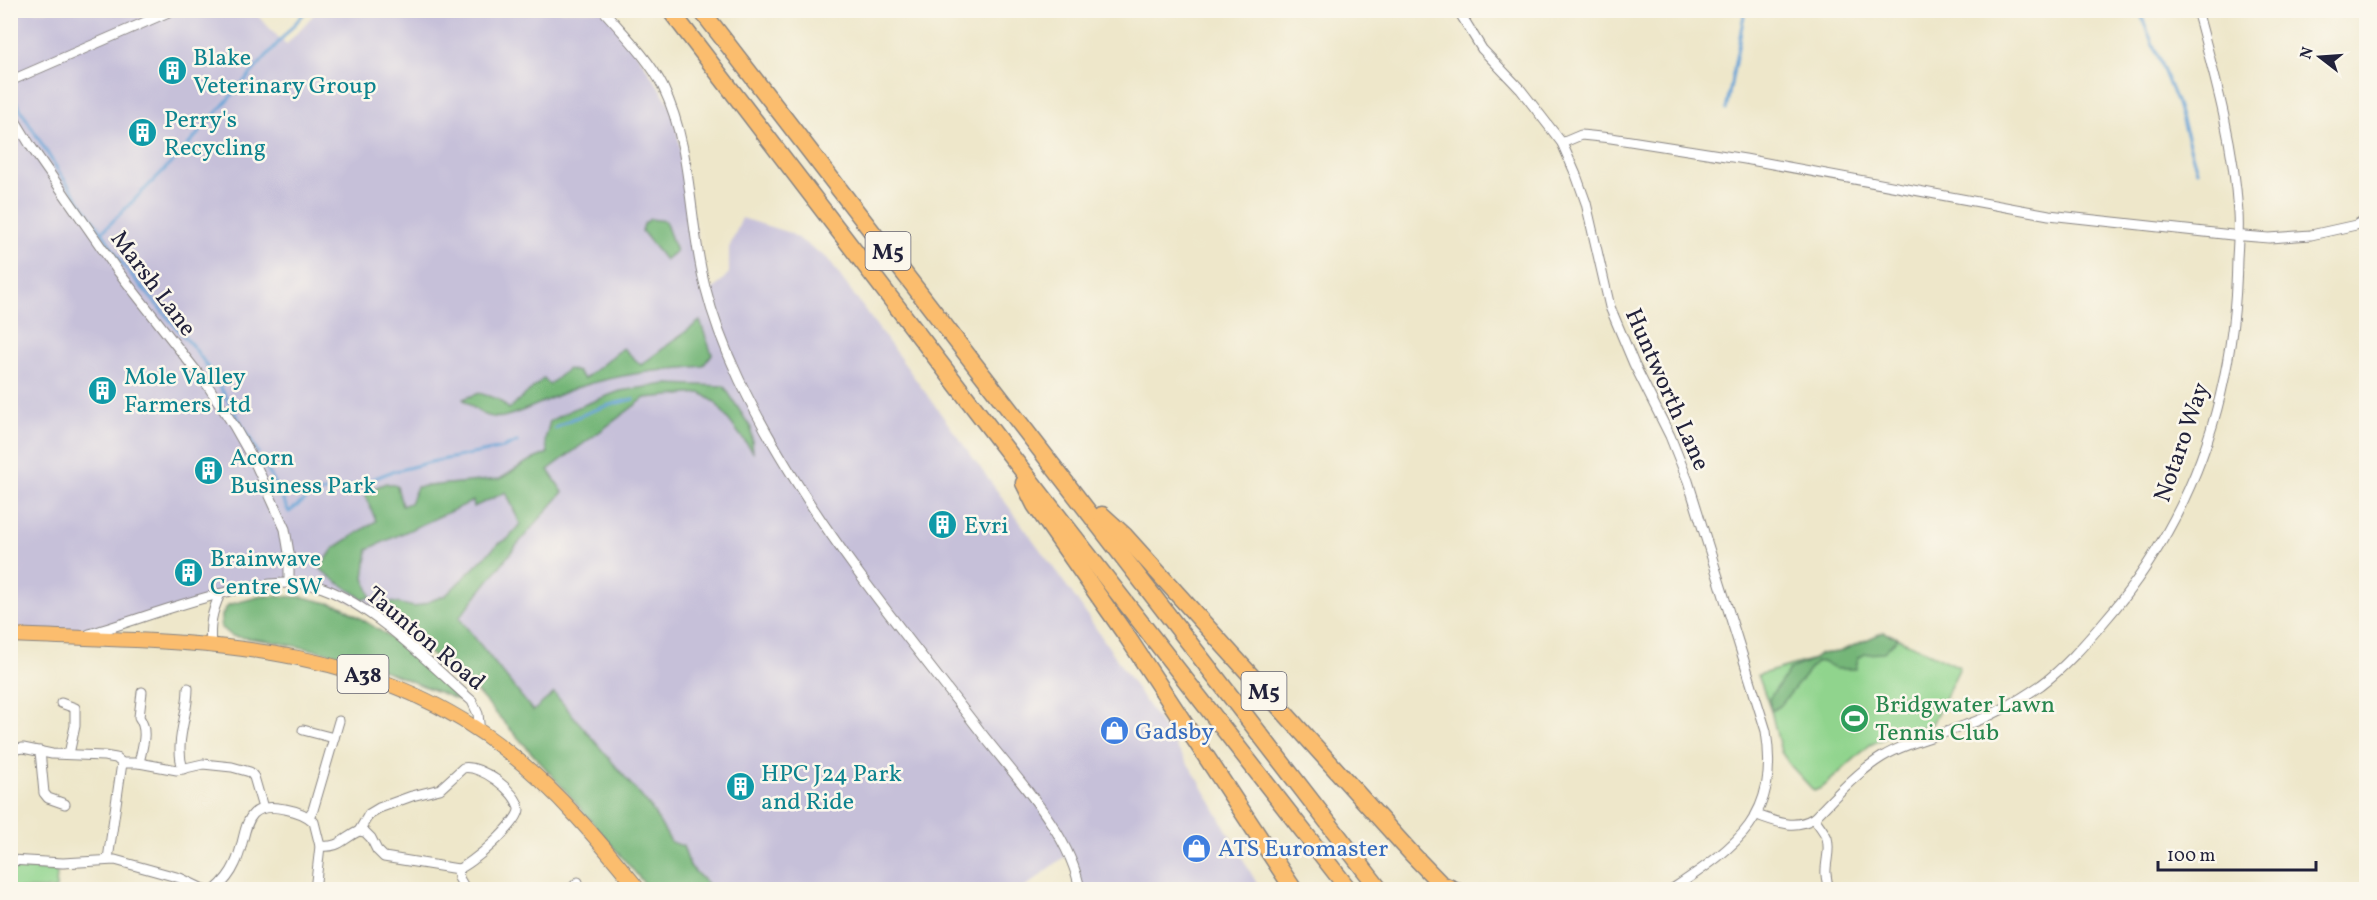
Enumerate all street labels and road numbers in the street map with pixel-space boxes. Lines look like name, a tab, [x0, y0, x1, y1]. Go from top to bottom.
street label: Marsh Lane	[101, 224, 204, 344]
road number: M5	[866, 232, 910, 270]
street label: Huntworth Lane	[1615, 303, 1717, 476]
street label: Notaro Way	[2147, 378, 2219, 507]
street label: Taunton Road	[358, 579, 492, 700]
road number: A38	[338, 655, 388, 693]
road number: M5	[1242, 672, 1286, 710]

